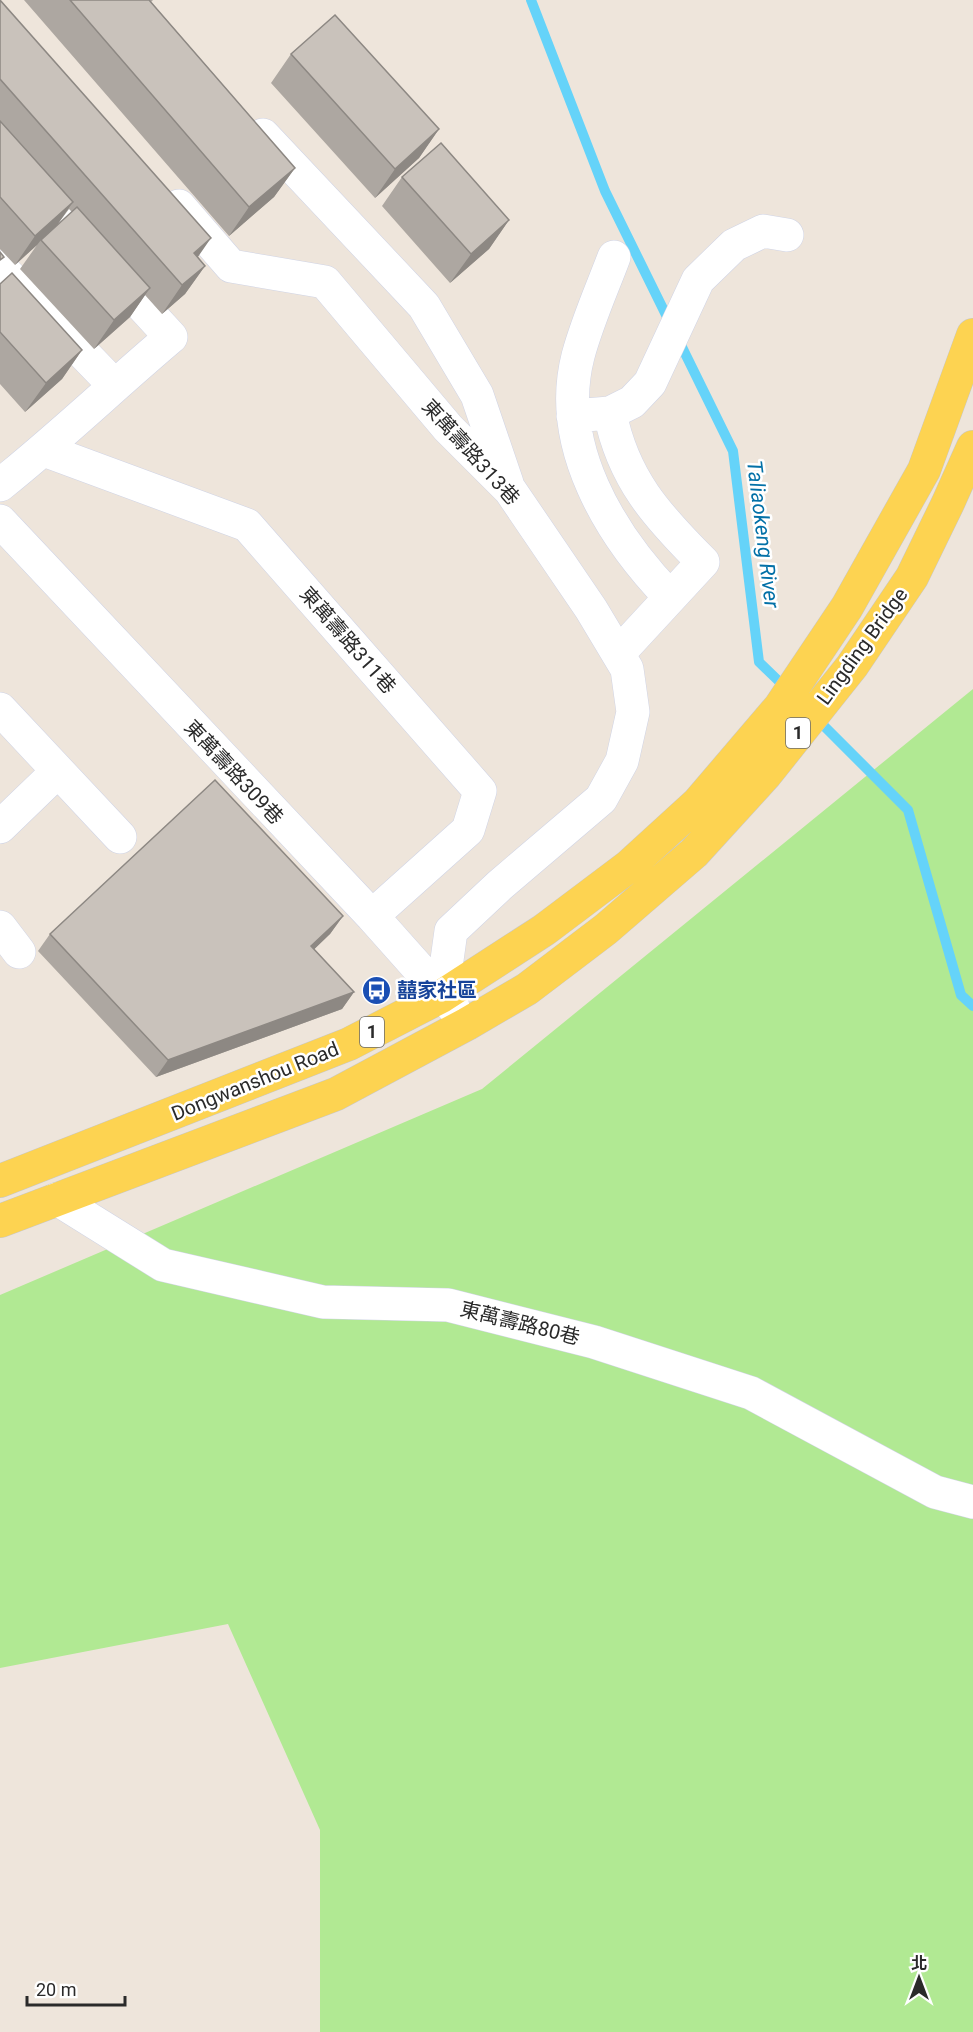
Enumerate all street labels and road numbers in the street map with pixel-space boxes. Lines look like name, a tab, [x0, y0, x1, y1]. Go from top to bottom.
street label: 東萬壽路313巷	[417, 394, 525, 510]
street label: 東萬壽路311巷	[295, 582, 401, 698]
street label: Lingding Bridge	[812, 583, 912, 709]
street label: 東萬壽路309巷	[180, 715, 288, 829]
road number: 1	[786, 718, 810, 748]
road number: 1	[360, 1017, 384, 1047]
street label: Dongwanshou Road	[168, 1036, 342, 1126]
street label: 東萬壽路80巷	[458, 1297, 582, 1349]

